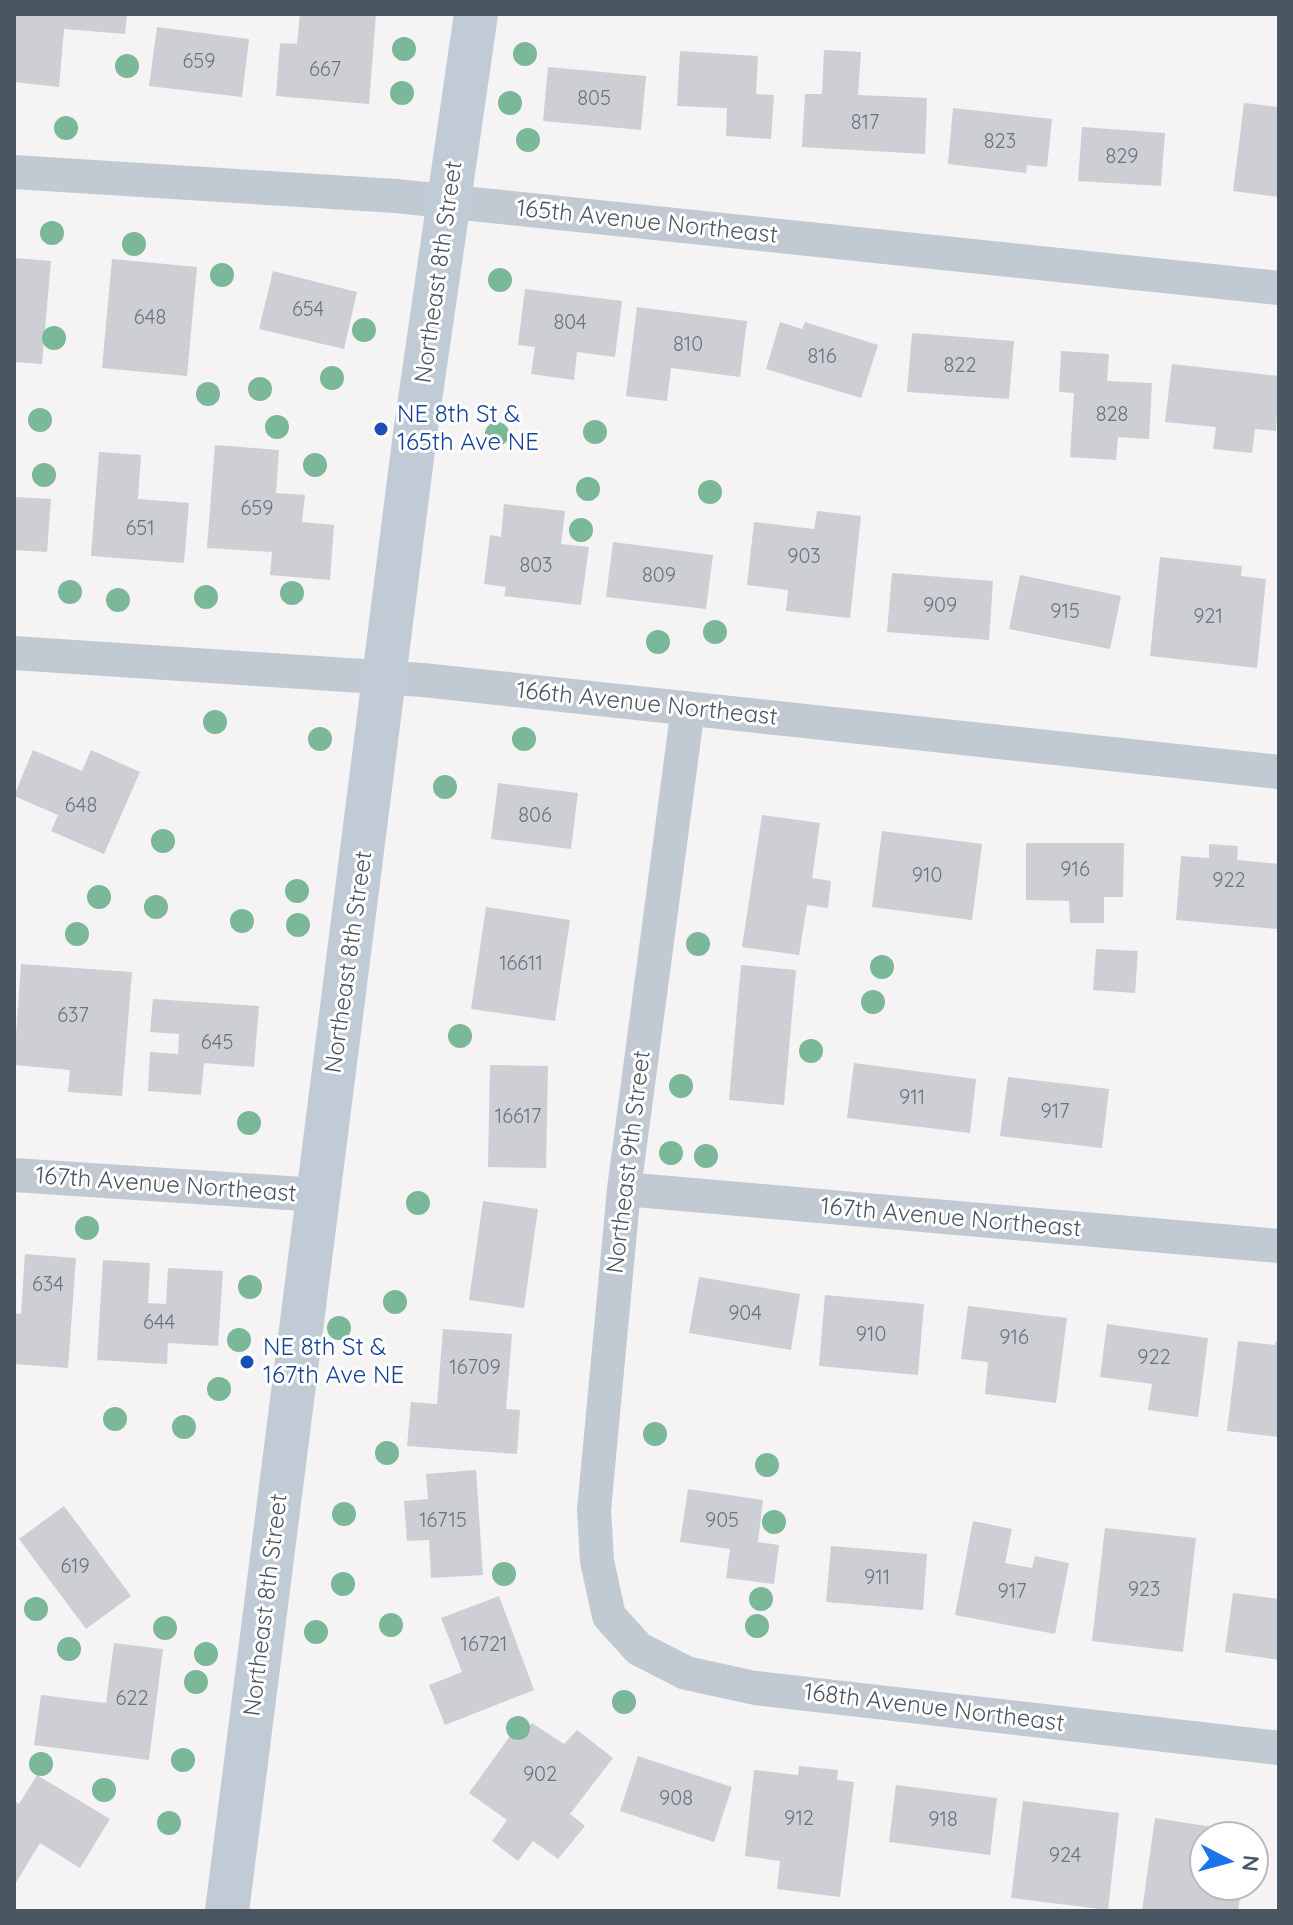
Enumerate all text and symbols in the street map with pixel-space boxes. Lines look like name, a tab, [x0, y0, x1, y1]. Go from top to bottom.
house number: 659	[183, 50, 215, 74]
house number: 667	[309, 58, 341, 82]
house number: 805	[577, 87, 611, 111]
house number: 817	[851, 111, 879, 135]
house number: 823	[984, 130, 1016, 154]
house number: 829	[1105, 145, 1139, 169]
street label: Northeast 8th Street	[409, 159, 469, 385]
street label: 165th Avenue Northeast	[515, 194, 779, 250]
house number: 654	[292, 298, 324, 322]
house number: 648	[134, 306, 166, 330]
house number: 804	[553, 311, 587, 335]
house number: 810	[673, 333, 703, 357]
house number: 816	[808, 345, 836, 369]
house number: 822	[944, 354, 976, 378]
place label: NE 8th St & 165th Ave NE	[397, 401, 539, 457]
house number: 828	[1096, 403, 1128, 427]
marker: NE 8th St & 165th Ave NE	[372, 420, 390, 438]
house number: 659	[241, 497, 273, 521]
house number: 651	[125, 517, 155, 541]
house number: 903	[787, 545, 821, 569]
house number: 803	[519, 554, 553, 578]
house number: 809	[642, 564, 676, 588]
house number: 909	[923, 594, 957, 618]
house number: 915	[1050, 600, 1080, 624]
house number: 921	[1193, 605, 1223, 629]
street label: 166th Avenue Northeast	[515, 676, 779, 732]
house number: 648	[65, 794, 97, 818]
house number: 806	[518, 804, 552, 828]
street label: Northeast 8th Street	[319, 849, 379, 1075]
house number: 916	[1060, 858, 1090, 882]
house number: 910	[912, 864, 942, 888]
house number: 922	[1212, 869, 1246, 893]
house number: 16611	[499, 952, 543, 976]
house number: 637	[57, 1004, 89, 1028]
house number: 645	[201, 1031, 233, 1055]
street label: Northeast 9th Street	[601, 1049, 657, 1275]
house number: 911	[899, 1086, 925, 1110]
house number: 917	[1041, 1100, 1069, 1124]
house number: 16617	[495, 1105, 541, 1129]
street label: 167th Avenue Northeast	[35, 1162, 297, 1208]
street label: 167th Avenue Northeast	[819, 1192, 1083, 1244]
house number: 634	[32, 1273, 64, 1297]
house number: 904	[728, 1302, 762, 1326]
house number: 644	[143, 1311, 175, 1335]
house number: 910	[856, 1323, 886, 1347]
house number: 916	[999, 1326, 1029, 1350]
place label: NE 8th St & 167th Ave NE	[263, 1334, 404, 1390]
house number: 922	[1137, 1346, 1171, 1370]
marker: NE 8th St & 167th Ave NE	[238, 1353, 256, 1371]
house number: 16709	[449, 1356, 501, 1380]
street label: Northeast 8th Street	[238, 1492, 294, 1718]
house number: 16715	[419, 1509, 467, 1533]
house number: 905	[705, 1509, 739, 1533]
house number: 619	[60, 1555, 90, 1579]
house number: 911	[864, 1566, 890, 1590]
house number: 923	[1128, 1578, 1160, 1602]
house number: 917	[998, 1580, 1026, 1604]
house number: 16721	[461, 1633, 507, 1657]
street label: 168th Avenue Northeast	[802, 1678, 1066, 1738]
house number: 622	[116, 1687, 148, 1711]
house number: 902	[523, 1763, 557, 1787]
house number: 908	[659, 1787, 693, 1811]
house number: 912	[784, 1807, 814, 1831]
house number: 918	[928, 1808, 958, 1832]
north arrow	[1189, 1821, 1269, 1901]
house number: 924	[1049, 1844, 1081, 1868]
text: N	[1236, 1854, 1266, 1873]

